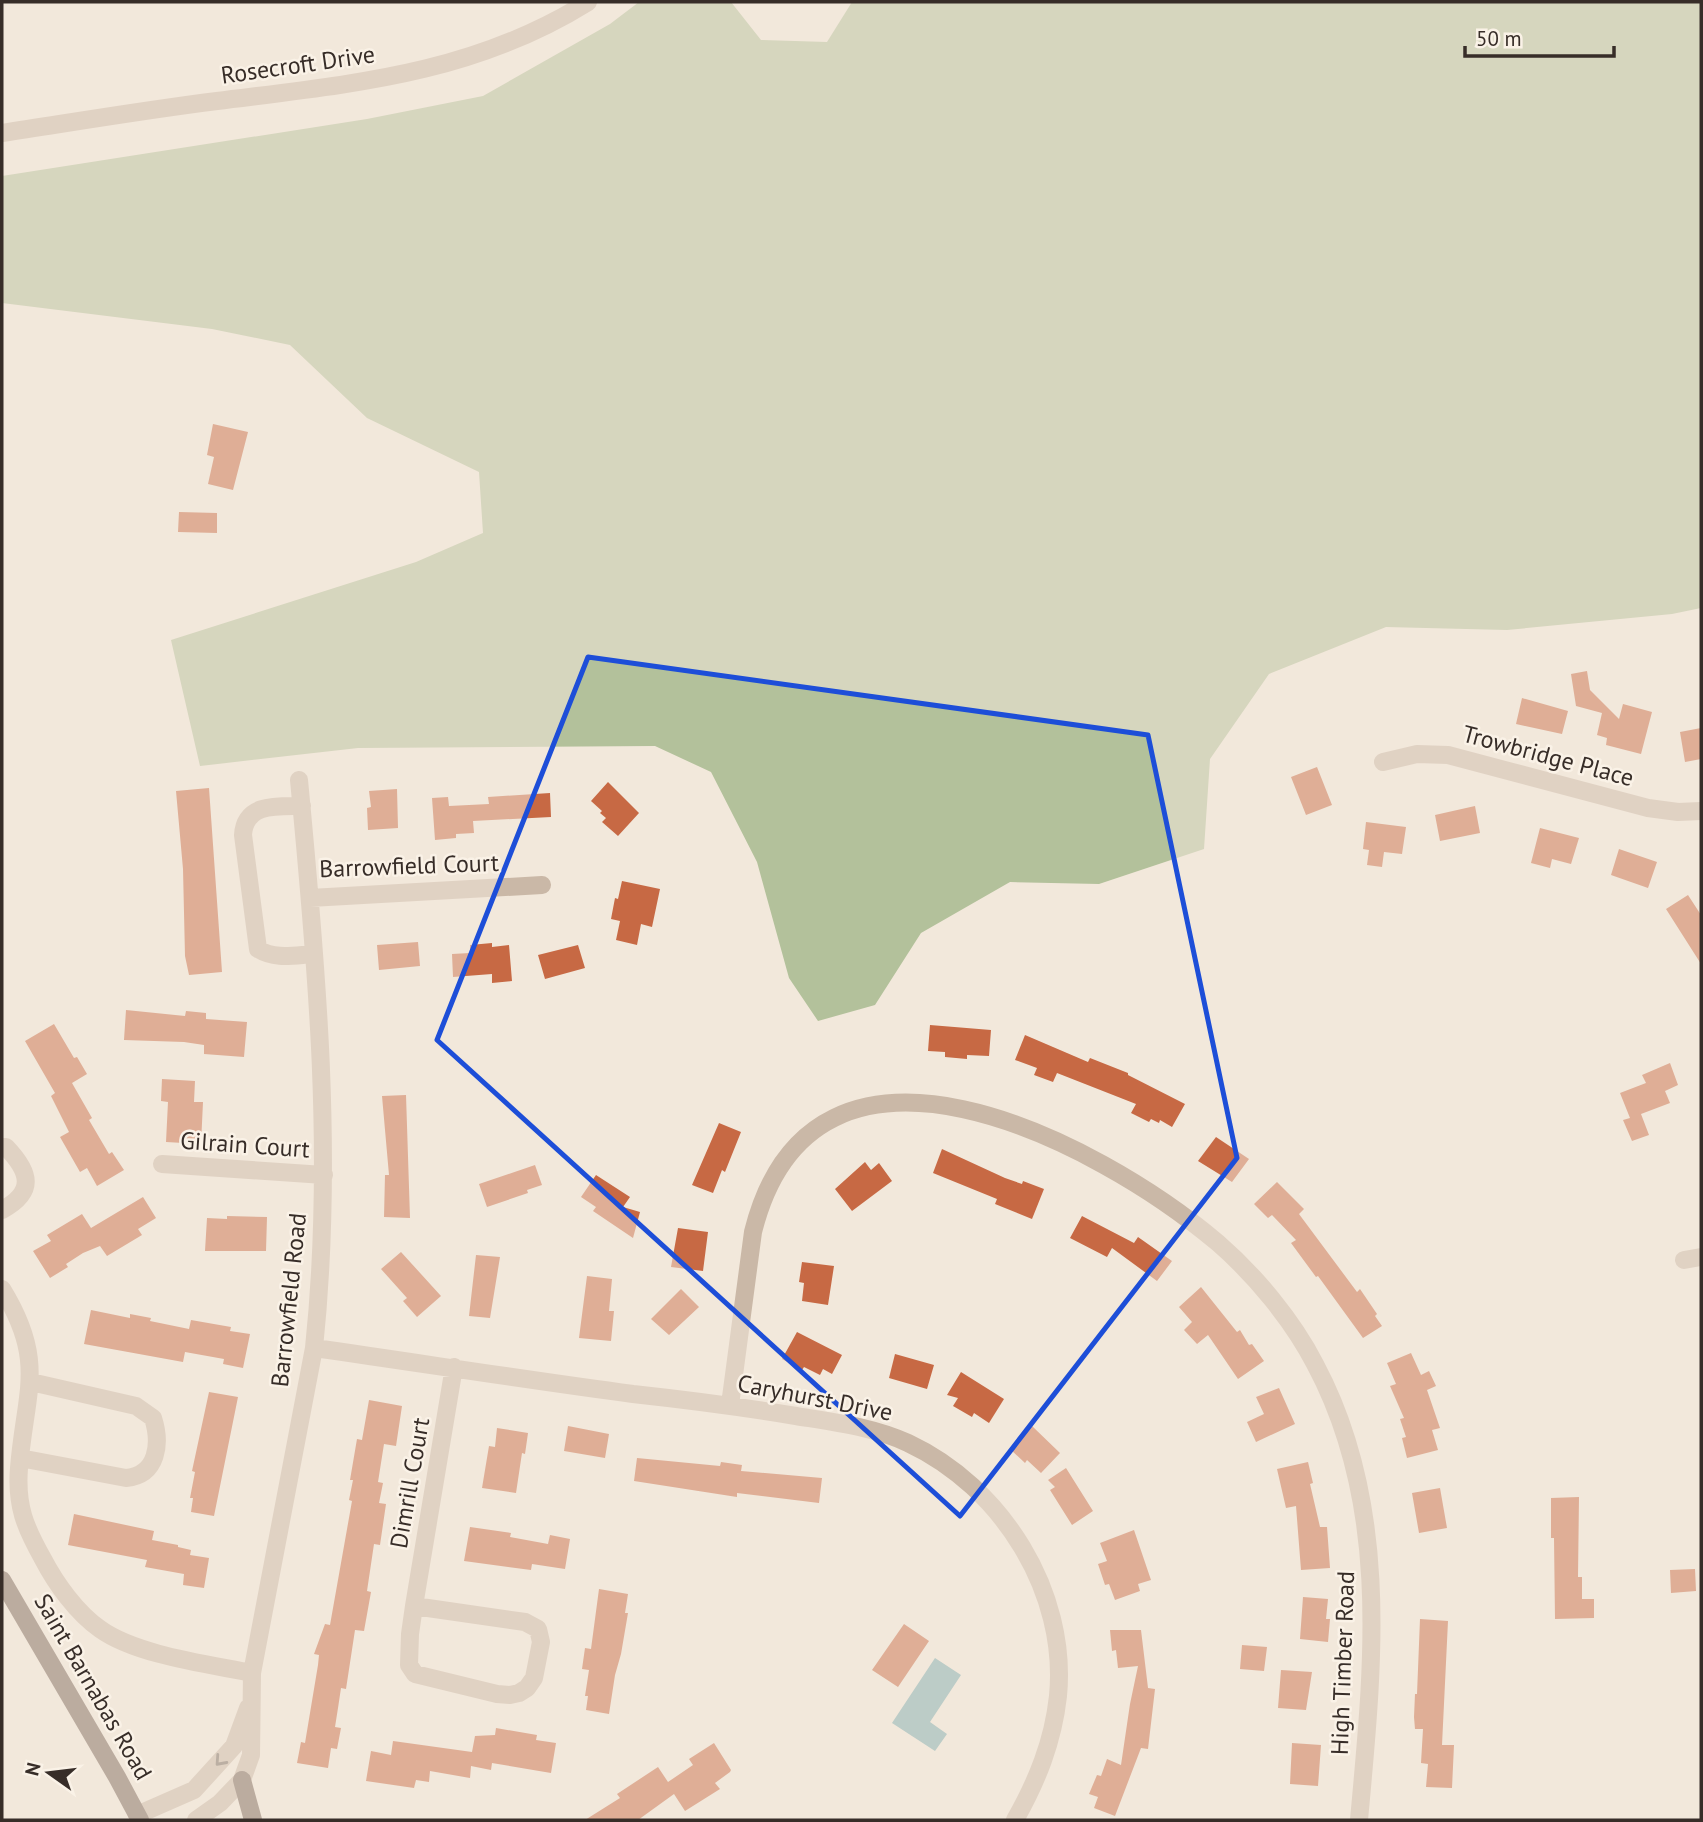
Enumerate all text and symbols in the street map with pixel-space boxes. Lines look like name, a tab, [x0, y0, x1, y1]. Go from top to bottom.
scale bar	[1465, 14, 1614, 58]
text: 50 m	[1476, 25, 1522, 52]
street label: Rosecroft Drive	[219, 38, 377, 91]
street label: Trowbridge Place	[1459, 718, 1637, 793]
street label: Barrowfield Court	[319, 847, 499, 884]
street label: Gilrain Court	[179, 1125, 311, 1164]
street label: Barrowfield Road	[264, 1211, 313, 1388]
street label: Caryhurst Drive	[735, 1367, 895, 1428]
street label: Dimrill Court	[383, 1415, 436, 1551]
street label: High Timber Road	[1324, 1570, 1361, 1755]
street label: Saint Barnabas Road	[27, 1588, 159, 1785]
north arrow	[14, 1738, 84, 1808]
one-way arrow	[216, 1753, 228, 1766]
text: N	[19, 1760, 46, 1778]

